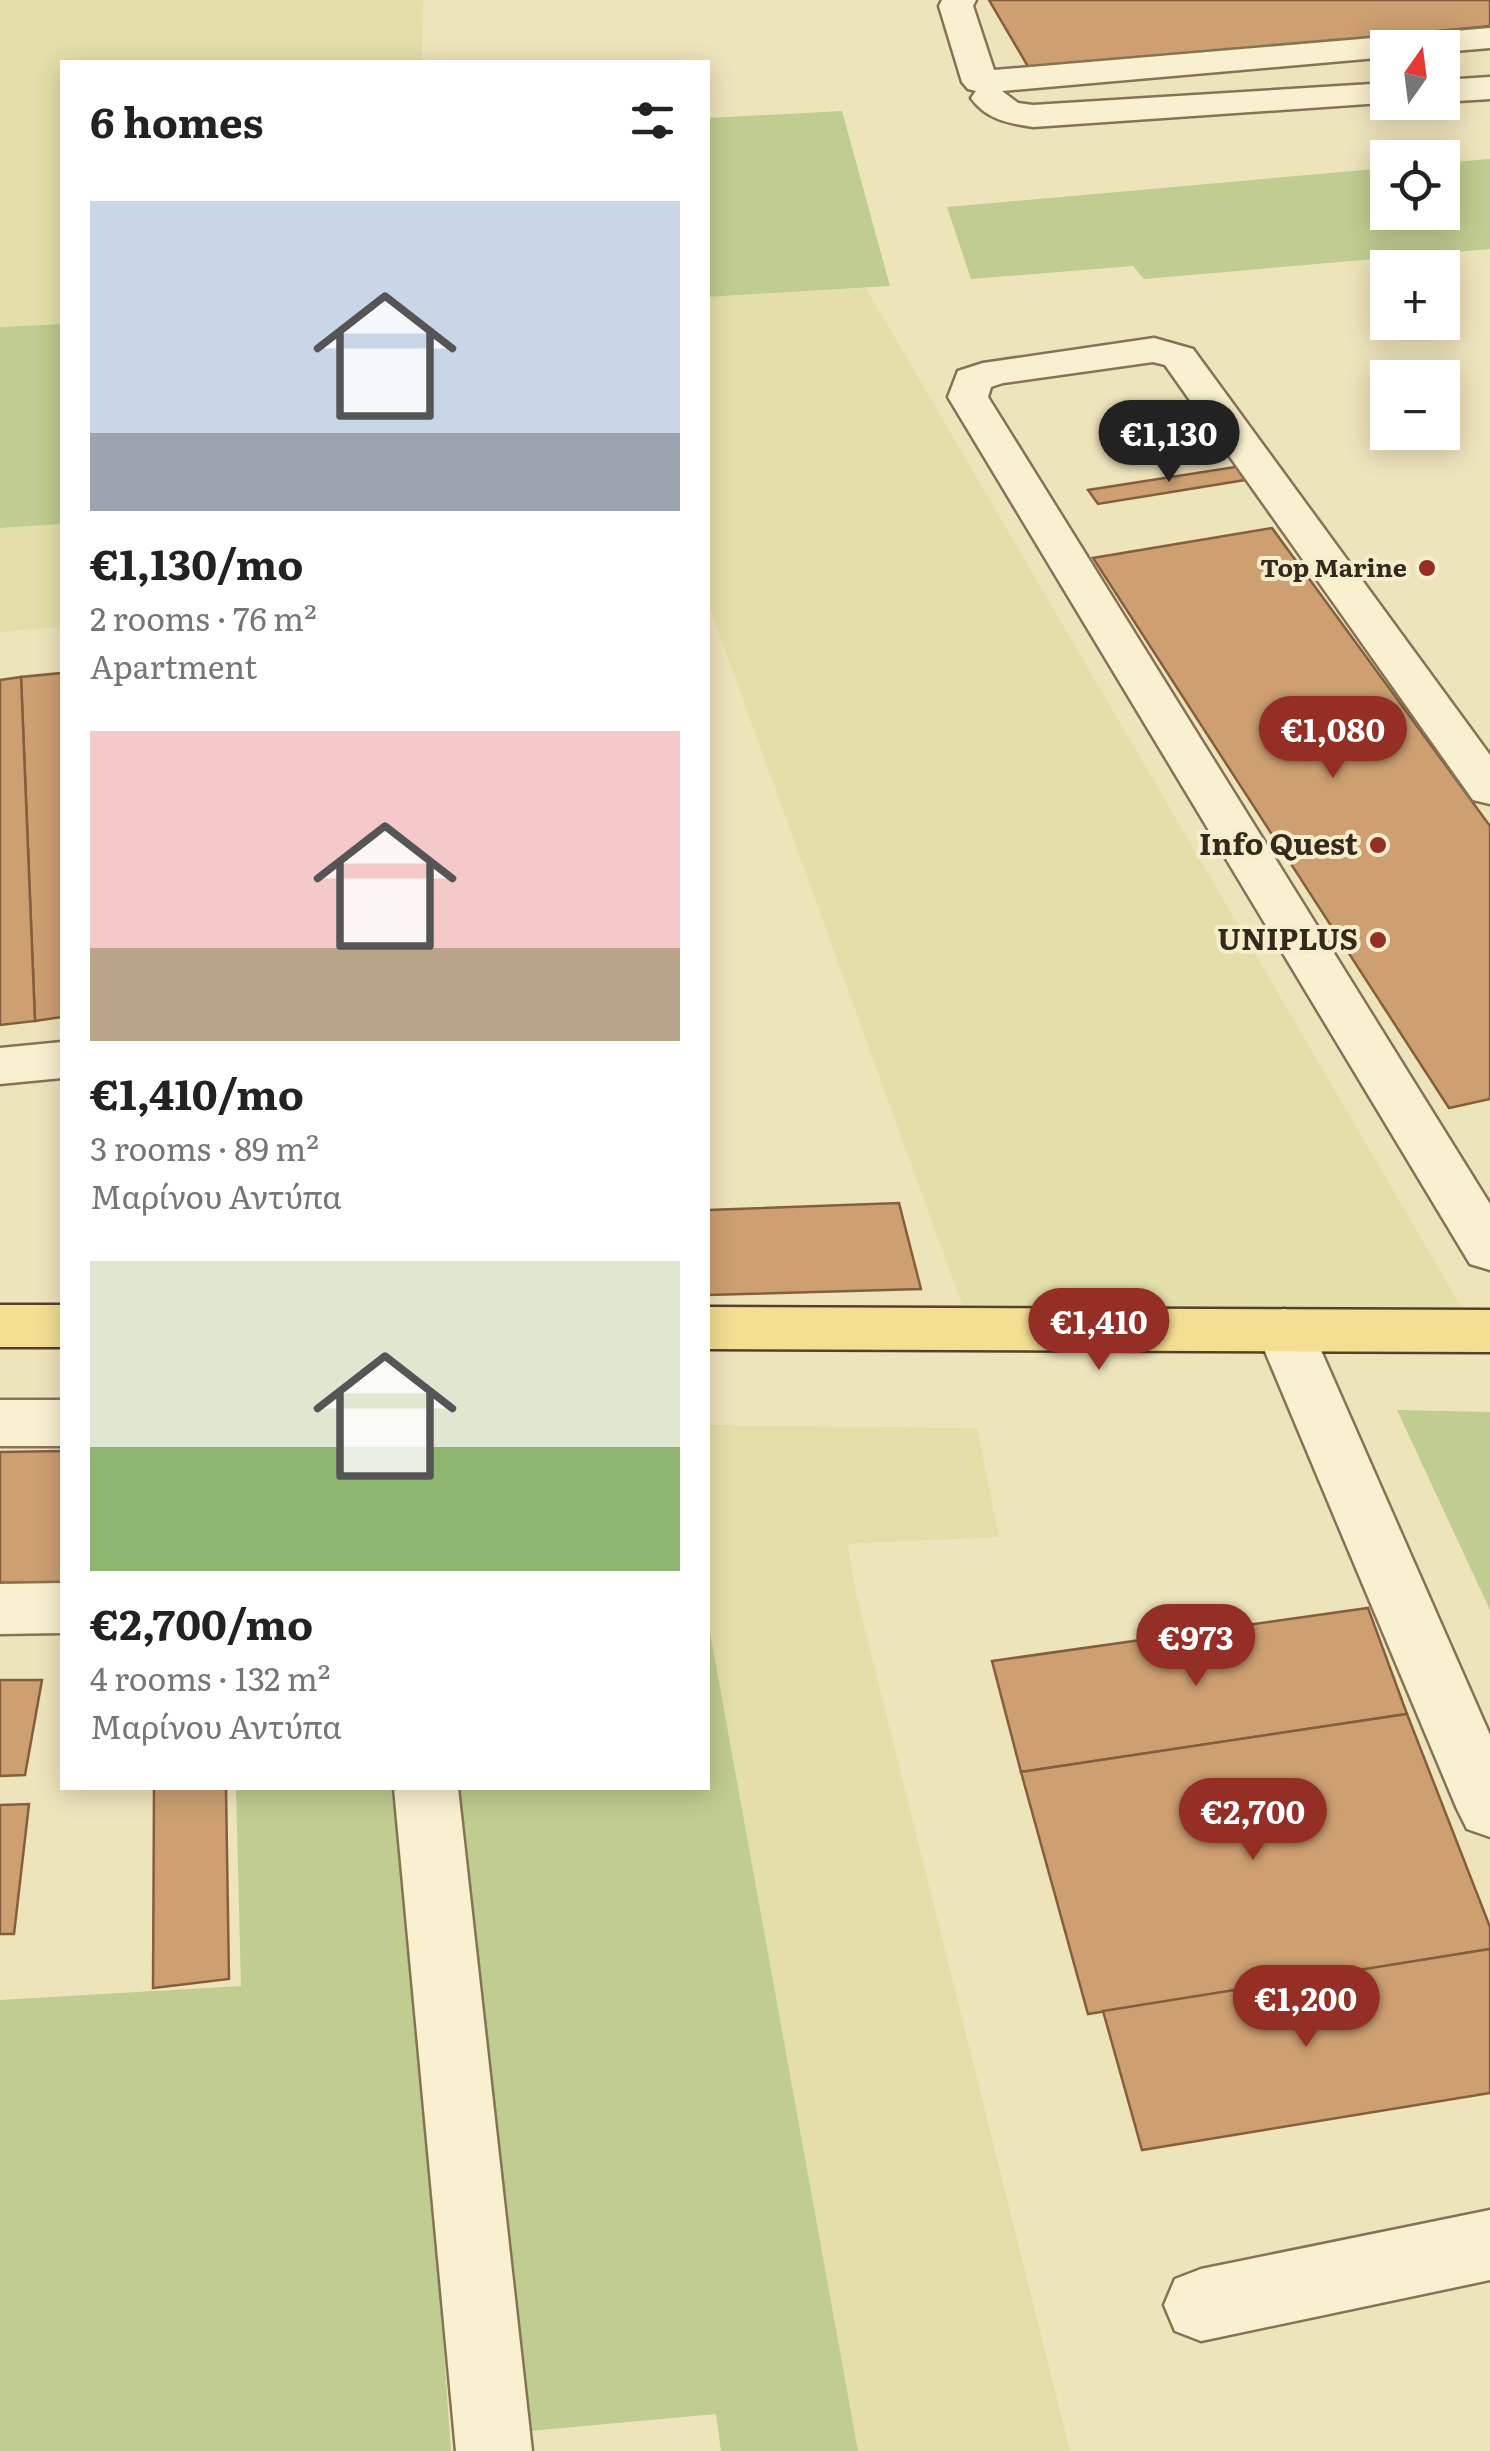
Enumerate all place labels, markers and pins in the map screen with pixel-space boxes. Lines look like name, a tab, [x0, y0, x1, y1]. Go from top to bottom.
pin: €1,130	[1088, 400, 1250, 485]
place label: Top Marine	[1260, 548, 1407, 585]
marker: Top Marine	[1416, 557, 1438, 579]
pin: €1,080	[1252, 696, 1414, 781]
place label: Info Quest	[1199, 820, 1359, 864]
marker: Info Quest	[1367, 834, 1389, 856]
place label: UNIPLUS	[1217, 915, 1358, 959]
marker: UNIPLUS	[1367, 929, 1389, 951]
pin: €1,410	[1018, 1288, 1180, 1373]
pin: €973	[1137, 1604, 1255, 1689]
pin: €2,700	[1172, 1778, 1334, 1863]
pin: €1,200	[1225, 1965, 1387, 2050]

